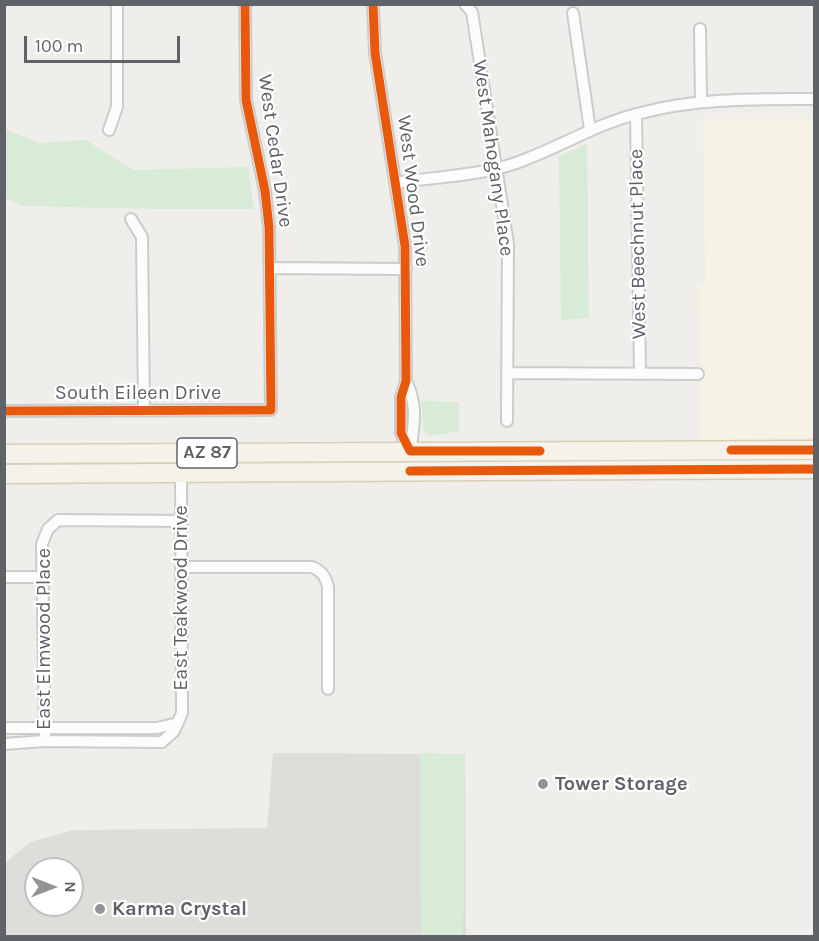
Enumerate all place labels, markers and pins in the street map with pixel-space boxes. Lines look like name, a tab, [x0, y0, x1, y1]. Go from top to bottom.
place label: Tower Storage	[555, 772, 688, 796]
marker: Tower Storage	[536, 777, 550, 791]
place label: Karma Crystal	[112, 897, 247, 921]
marker: Karma Crystal	[93, 902, 107, 916]

